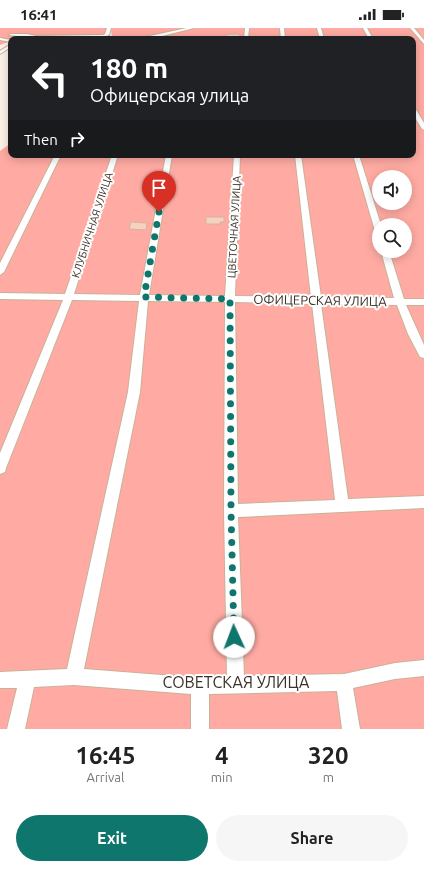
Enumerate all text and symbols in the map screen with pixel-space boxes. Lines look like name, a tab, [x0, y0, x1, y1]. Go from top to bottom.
text: 16:41	[20, 6, 58, 23]
icon: left	[24, 52, 76, 104]
text: 180 m	[90, 52, 168, 83]
text: Офицерская улица	[90, 85, 249, 105]
icon: right	[66, 128, 88, 150]
text: Then	[24, 131, 58, 148]
street label: КЛУБНИЧНАЯ УЛИЦА	[69, 170, 115, 279]
map controls	[372, 170, 412, 258]
button: sound	[372, 170, 412, 210]
pin	[142, 171, 176, 212]
street label: ЦВЕТОЧНАЯ УЛИЦА	[225, 175, 243, 279]
icon: arrive	[148, 177, 170, 199]
button: search	[372, 218, 412, 258]
street label: ОФИЦЕРСКАЯ УЛИЦА	[253, 292, 387, 308]
position arrow	[213, 616, 255, 658]
street label: СОВЕТСКАЯ УЛИЦА	[163, 673, 310, 691]
text: 16:45	[75, 742, 135, 769]
text: 4	[215, 742, 228, 769]
text: 320	[308, 742, 349, 769]
text: Arrival	[86, 770, 124, 784]
text: min	[211, 770, 233, 784]
text: m	[323, 770, 334, 784]
button: Exit	[16, 815, 208, 861]
button: Share	[216, 815, 408, 861]

